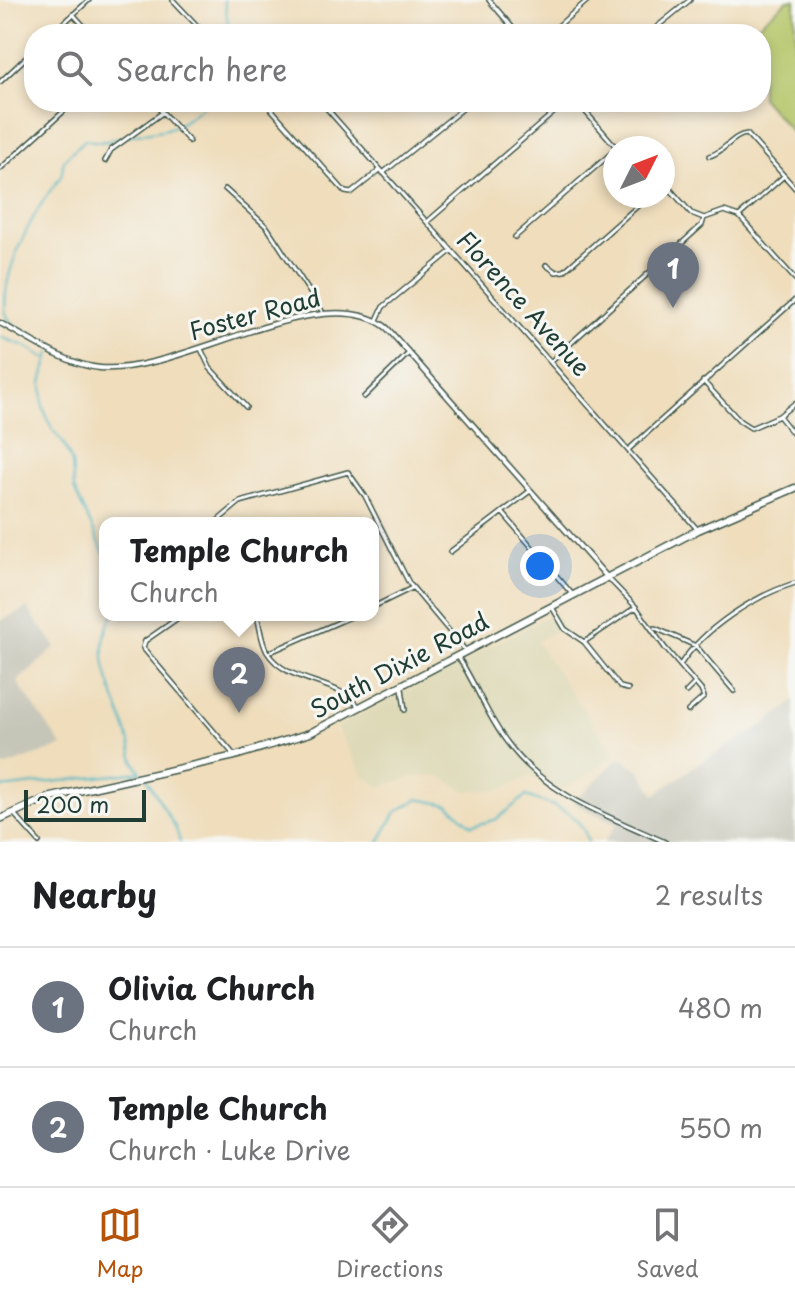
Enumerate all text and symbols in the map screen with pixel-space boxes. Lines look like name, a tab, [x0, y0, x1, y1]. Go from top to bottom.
search box	[24, 24, 771, 112]
icon: search	[52, 46, 96, 90]
text: Search here	[116, 46, 288, 91]
north arrow	[603, 136, 675, 208]
street label: Florence Avenue	[449, 222, 600, 383]
pin: 1	[647, 242, 699, 308]
street label: Foster Road	[185, 278, 324, 348]
popup	[99, 517, 379, 621]
text: Temple Church	[129, 527, 349, 572]
your location	[520, 546, 560, 586]
text: Church	[129, 572, 219, 611]
street label: South Dixie Road	[304, 602, 495, 726]
pin: 2	[213, 647, 265, 713]
scale bar	[24, 786, 146, 822]
text: 200 m	[36, 787, 109, 820]
text: Nearby	[32, 868, 157, 920]
text: 2 results	[655, 875, 763, 914]
text: Olivia Church	[108, 965, 315, 1010]
text: 1	[52, 988, 64, 1027]
text: 480 m	[678, 988, 763, 1027]
text: Church	[108, 1010, 197, 1049]
text: Temple Church	[108, 1085, 328, 1130]
text: 2	[49, 1108, 67, 1147]
text: 550 m	[679, 1108, 763, 1147]
text: Church · Luke Drive	[108, 1130, 351, 1169]
tab: Map	[96, 1203, 143, 1284]
tab: Directions	[336, 1203, 443, 1284]
tab: Saved	[636, 1203, 699, 1284]

